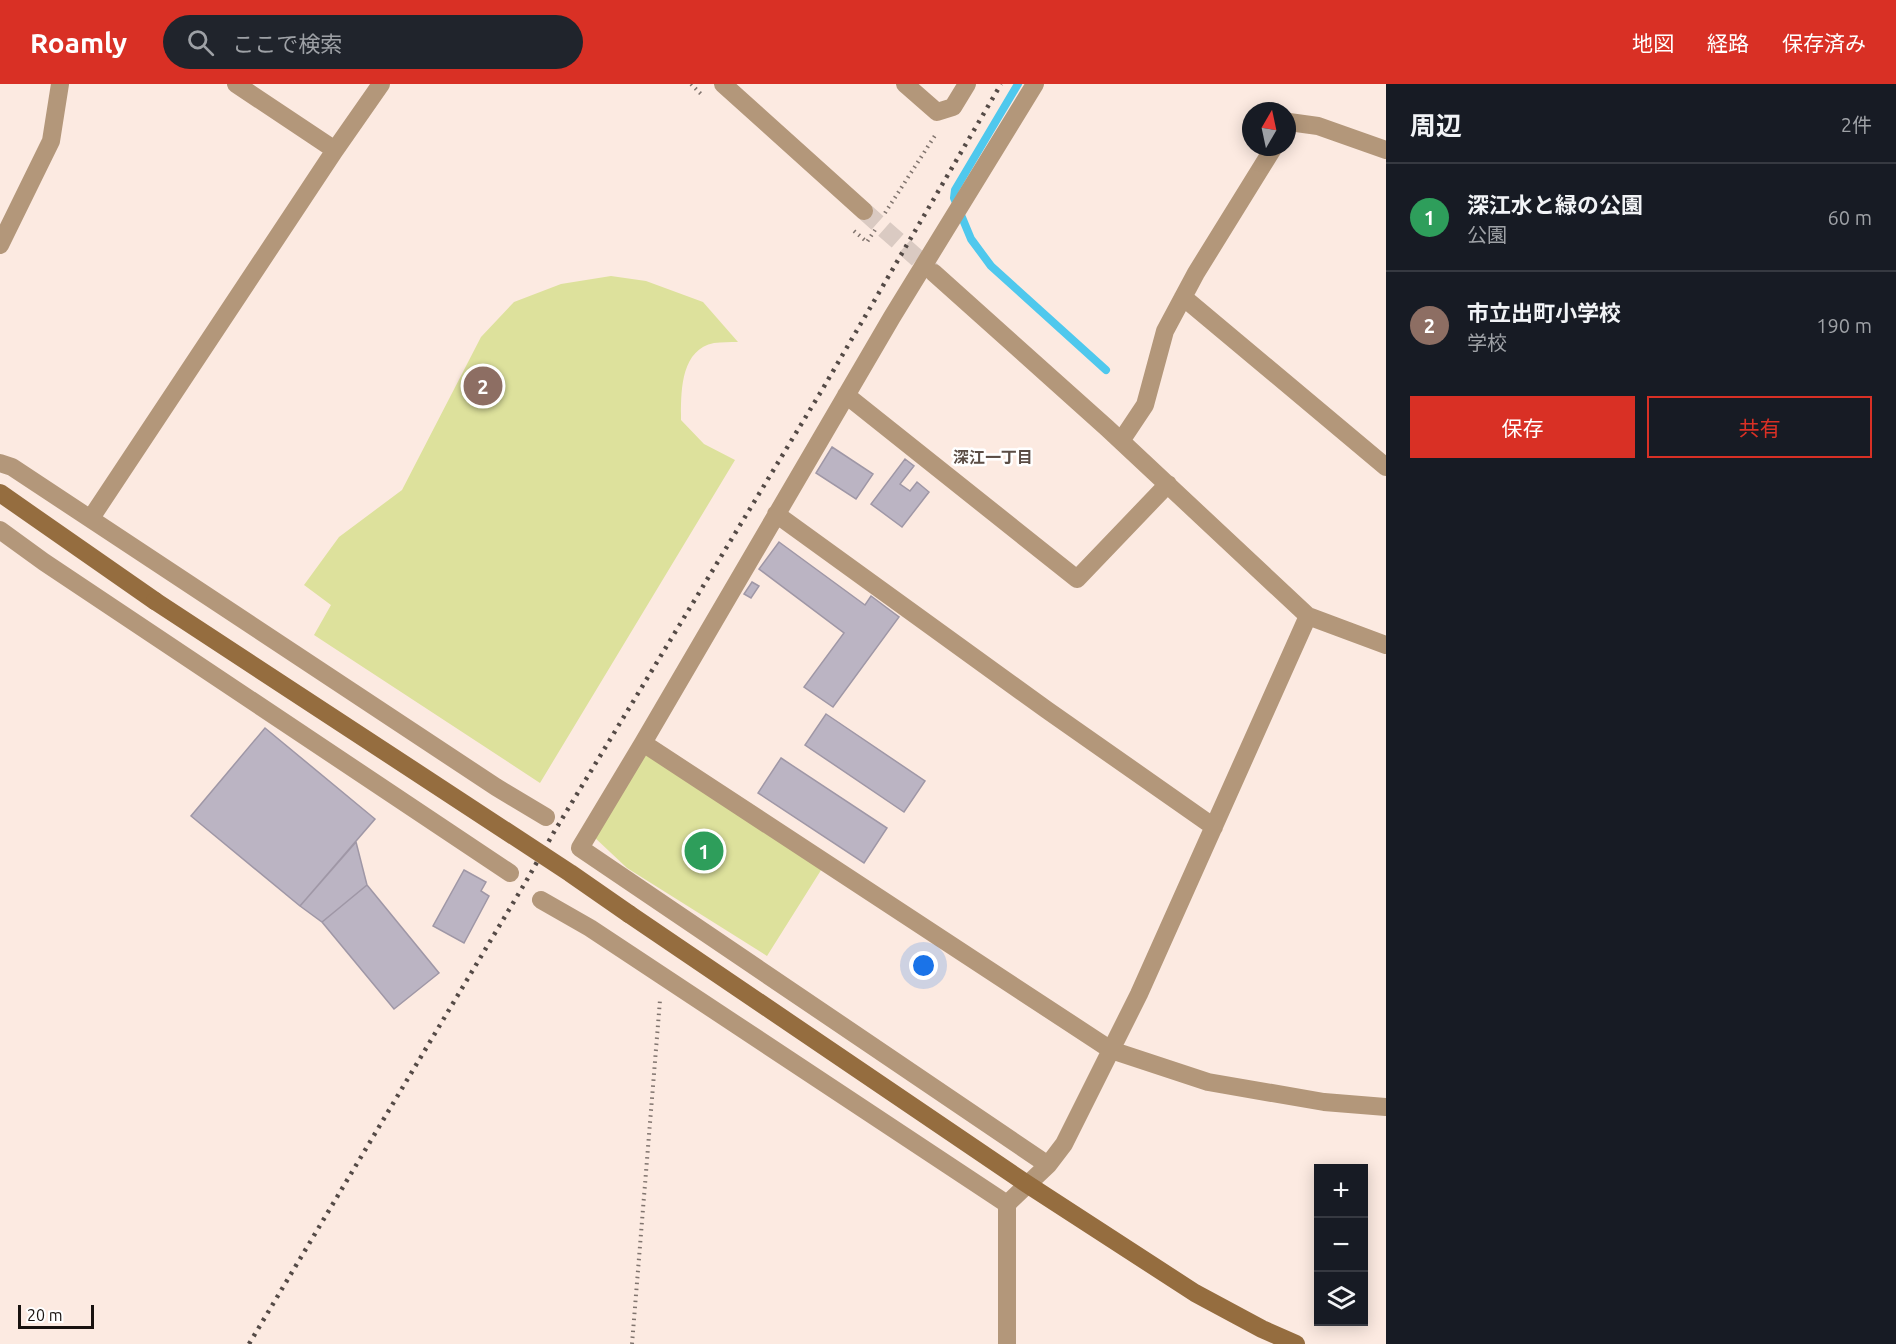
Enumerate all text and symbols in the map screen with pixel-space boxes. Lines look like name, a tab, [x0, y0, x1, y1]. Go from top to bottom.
search box	[163, 15, 583, 69]
icon: search	[184, 26, 217, 59]
text: Roamly	[30, 27, 127, 58]
text: ここで検索	[232, 31, 342, 56]
text: 地図	[1632, 31, 1674, 55]
text: 経路	[1707, 31, 1749, 55]
text: 保存済み	[1782, 31, 1866, 55]
north arrow	[1242, 102, 1296, 156]
text: 周辺	[1410, 111, 1462, 140]
text: 2件	[1841, 113, 1872, 136]
text: 深江水と緑の公園	[1467, 192, 1643, 217]
text: 1	[1424, 206, 1435, 229]
text: 60 m	[1828, 206, 1872, 229]
text: 公園	[1467, 223, 1507, 246]
text: 市立出町小学校	[1467, 300, 1621, 325]
text: 2	[1424, 314, 1435, 337]
text: 190 m	[1816, 314, 1872, 337]
text: 学校	[1467, 331, 1507, 354]
pin: 2	[464, 364, 502, 408]
button: 保存	[1410, 396, 1635, 458]
button: 共有	[1647, 396, 1872, 458]
district label: 深江一丁目	[953, 448, 1033, 466]
pin: 1	[684, 828, 724, 873]
your location	[909, 951, 938, 980]
map controls	[1314, 1164, 1368, 1326]
button: +	[1314, 1164, 1368, 1218]
button: −	[1314, 1218, 1368, 1272]
button: layers	[1314, 1272, 1368, 1326]
scale bar	[18, 1302, 94, 1330]
text: 20 m	[27, 1306, 63, 1324]

